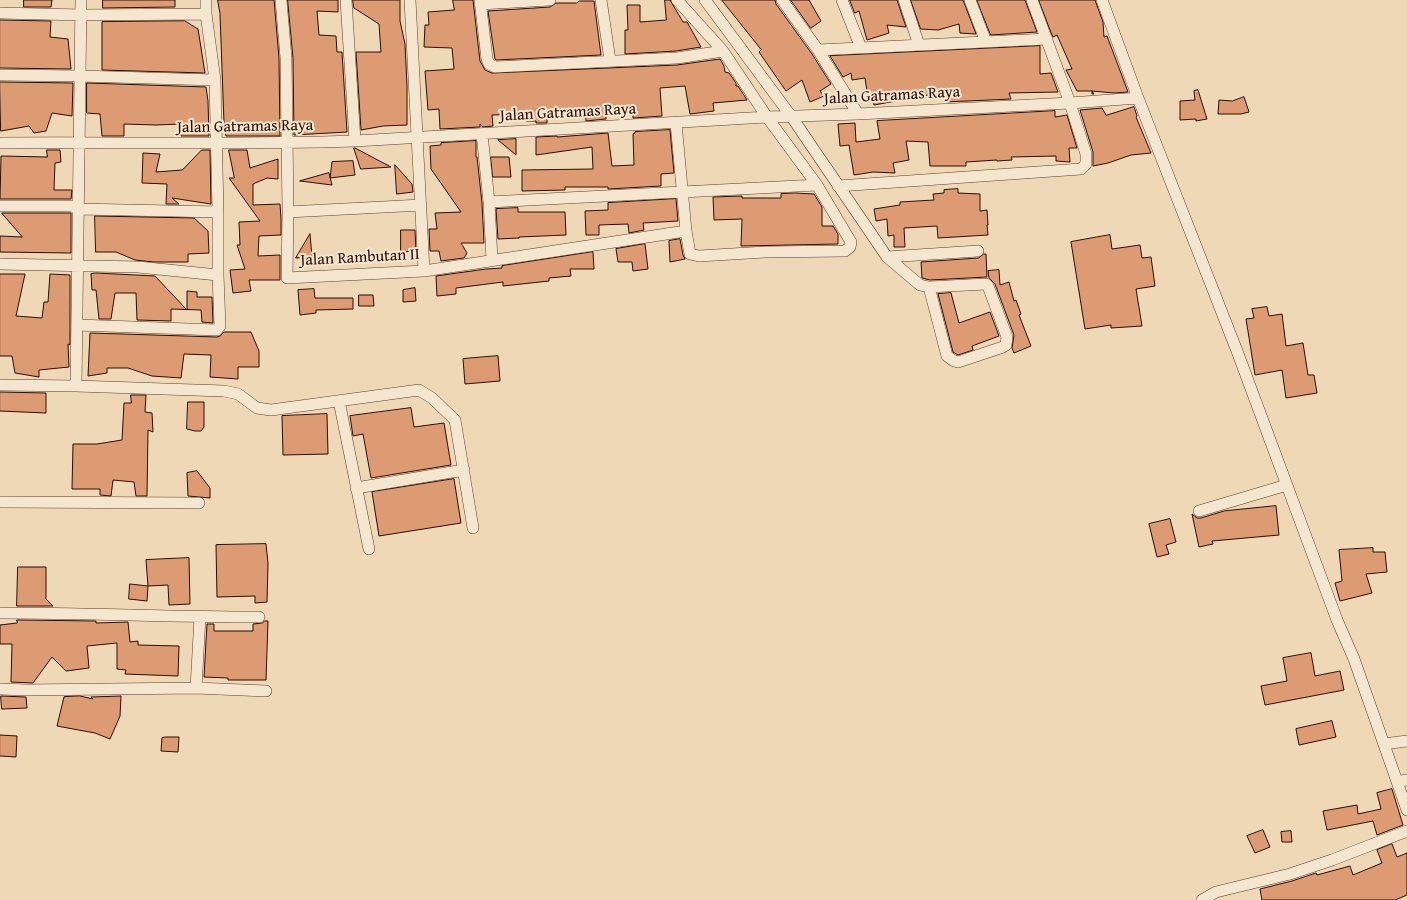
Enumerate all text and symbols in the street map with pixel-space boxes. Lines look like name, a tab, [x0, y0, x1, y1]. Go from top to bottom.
street label: Jalan Gatramas Raya	[823, 83, 961, 109]
street label: Jalan Gatramas Raya	[499, 100, 637, 126]
street label: Jalan Gatramas Raya	[177, 116, 313, 138]
street label: Jalan Rambutan II	[300, 245, 420, 271]

